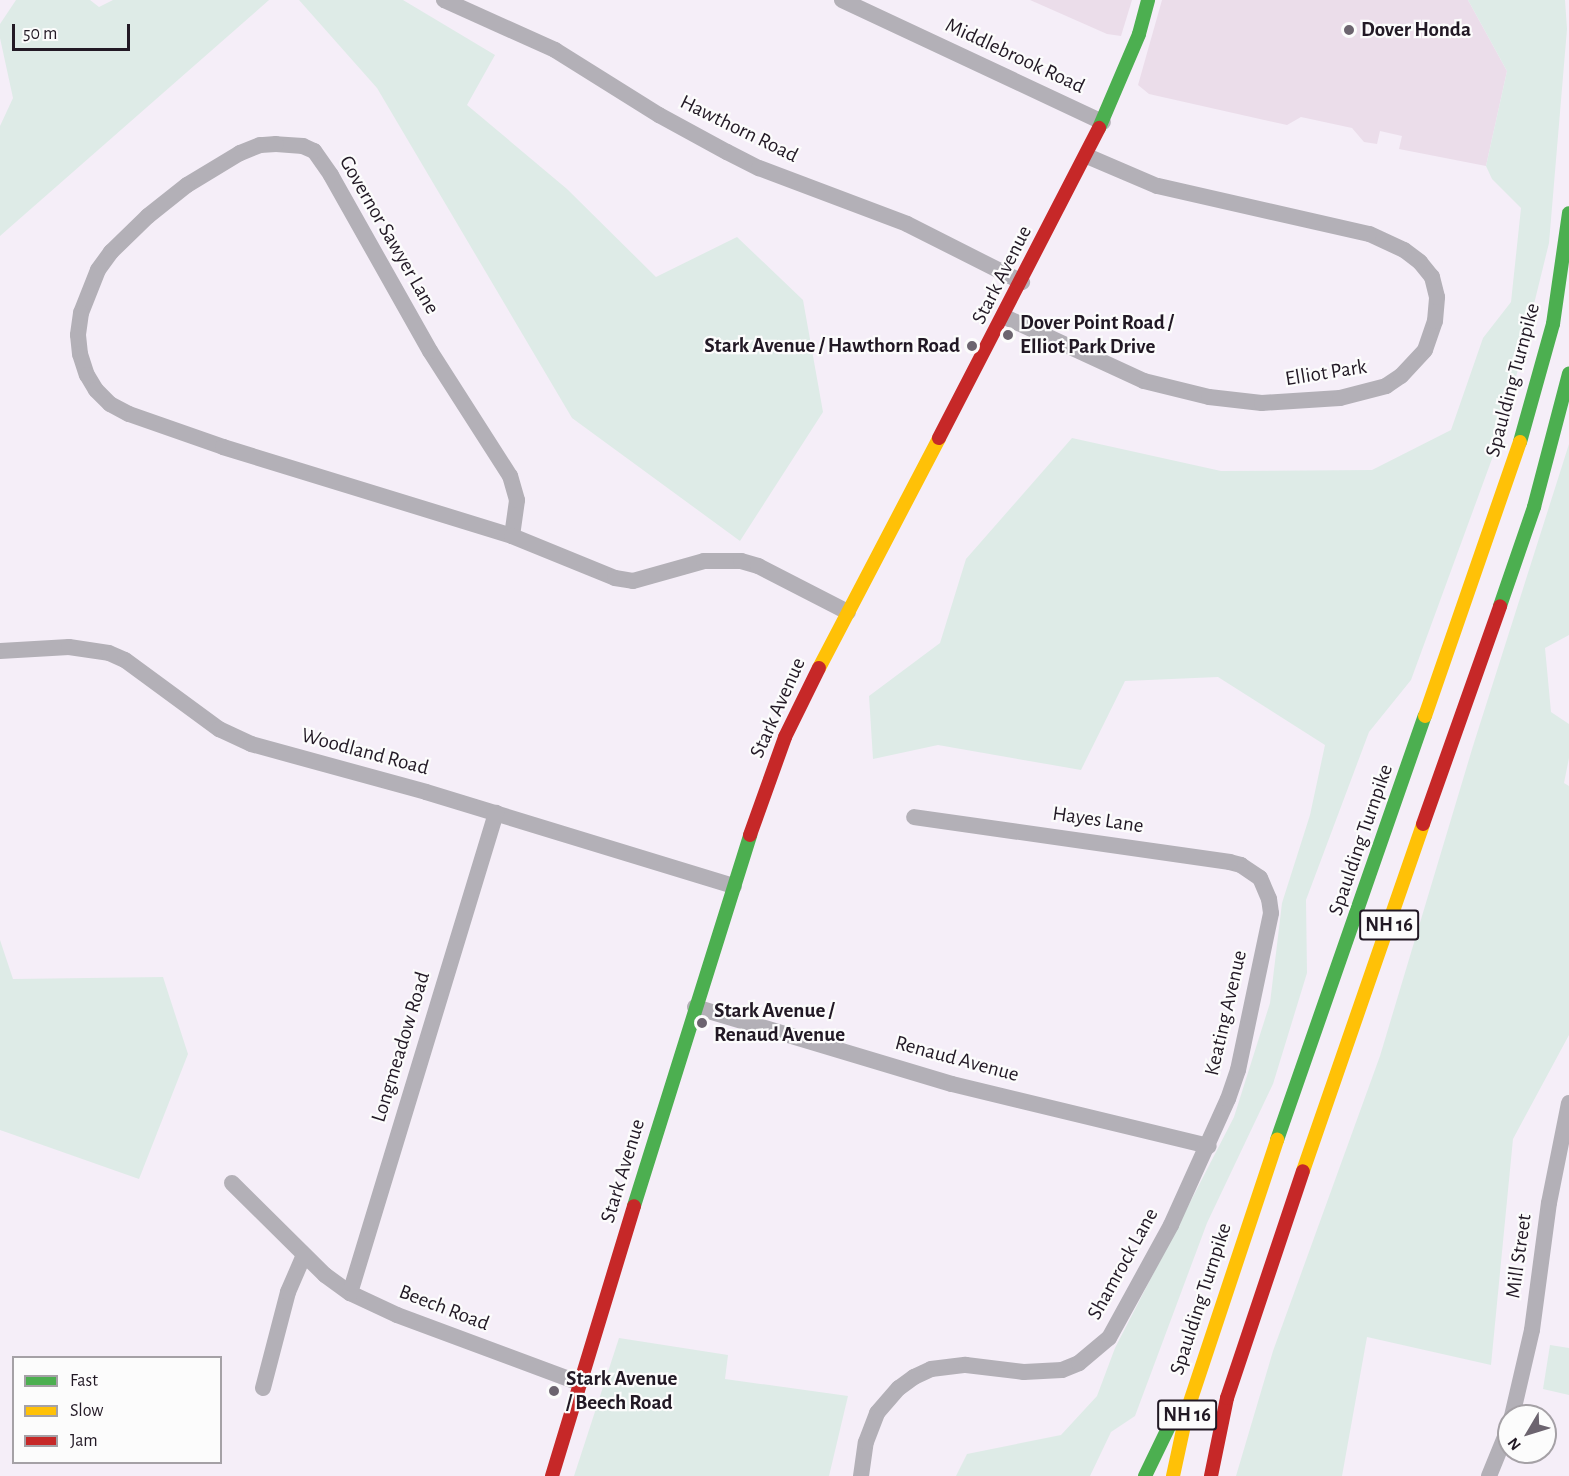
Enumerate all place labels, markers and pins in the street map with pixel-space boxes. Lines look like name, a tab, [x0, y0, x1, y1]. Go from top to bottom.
place label: Dover Honda	[1361, 17, 1471, 43]
marker: Dover Honda	[1342, 23, 1356, 37]
place label: Dover Point Road / Elliot Park Drive	[1020, 310, 1174, 360]
marker: Dover Point Road / Elliot Park Drive	[1001, 328, 1015, 342]
place label: Stark Avenue / Hawthorn Road	[704, 333, 960, 359]
marker: Stark Avenue / Hawthorn Road	[965, 339, 979, 353]
place label: Stark Avenue / Renaud Avenue	[714, 998, 845, 1048]
marker: Stark Avenue / Renaud Avenue	[695, 1016, 709, 1030]
place label: Stark Avenue / Beech Road	[566, 1366, 677, 1416]
marker: Stark Avenue / Beech Road	[547, 1384, 561, 1398]

